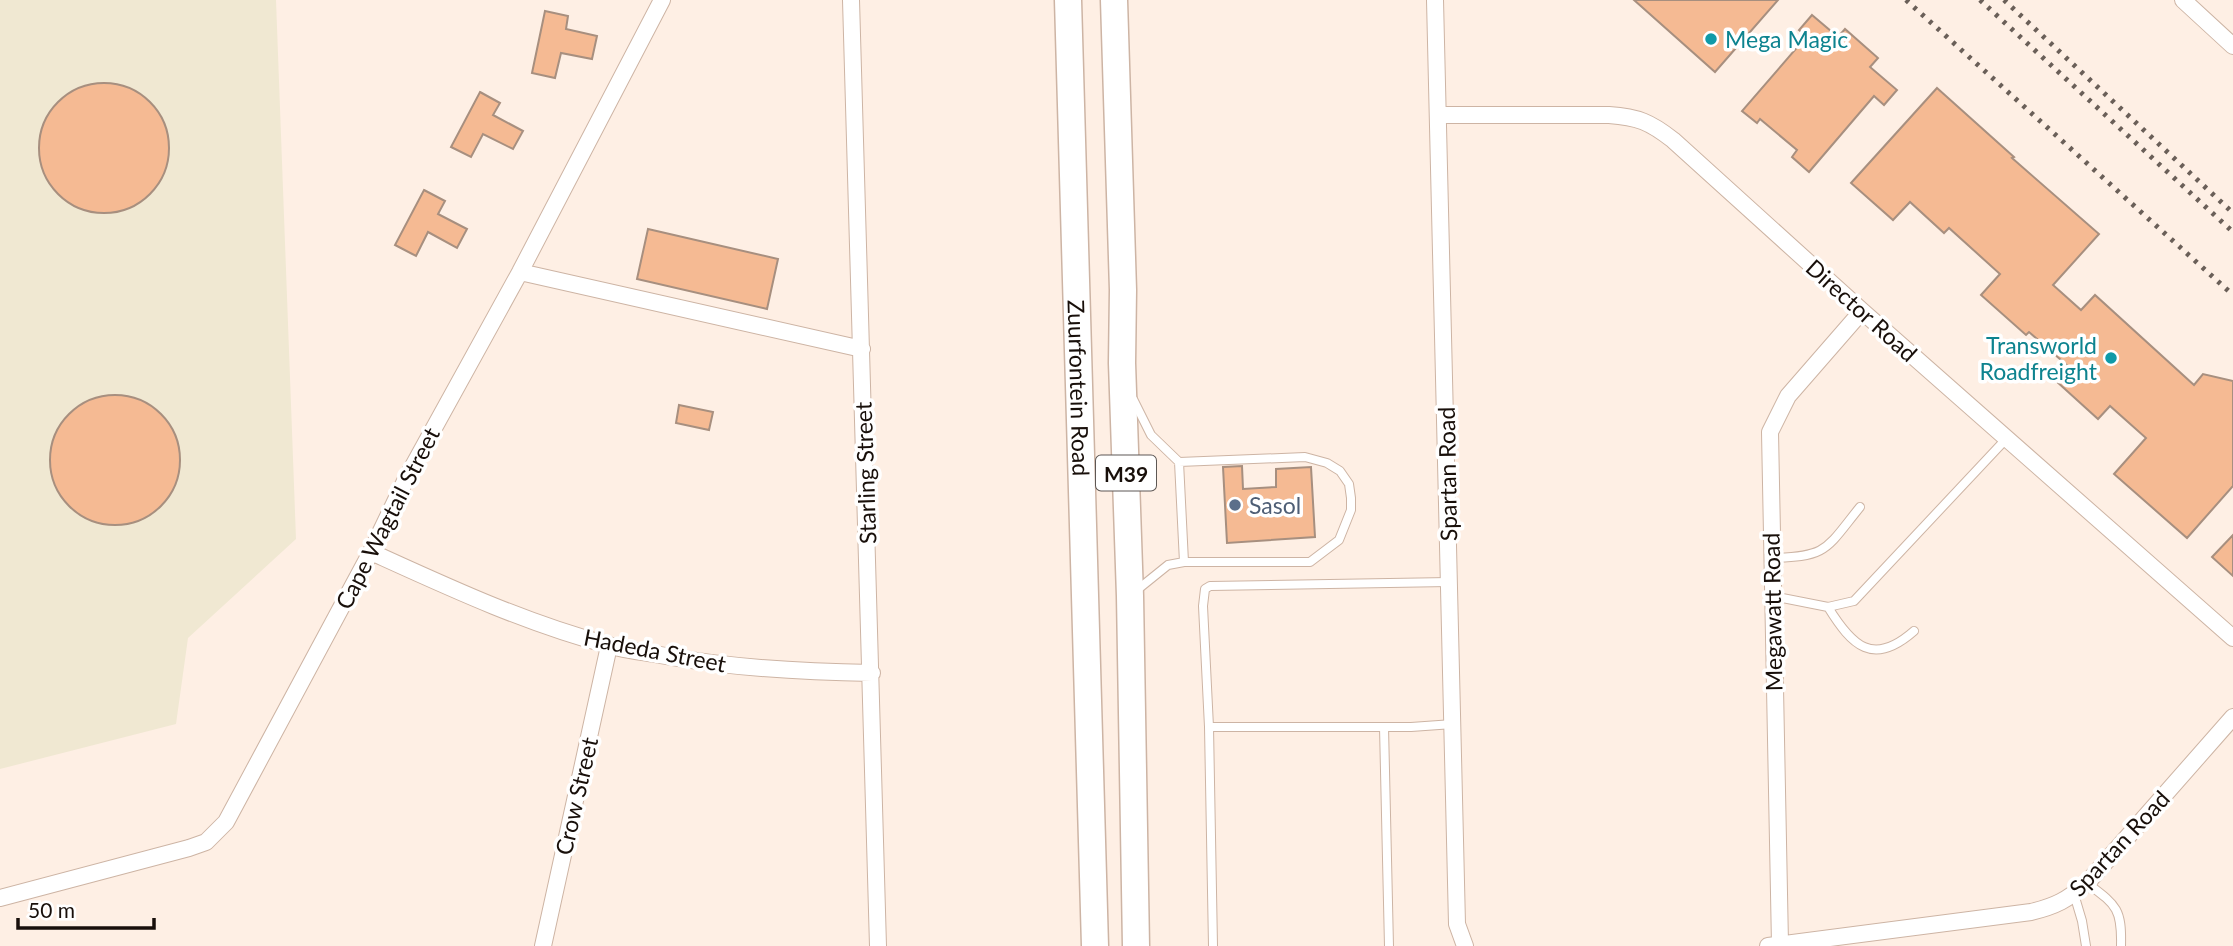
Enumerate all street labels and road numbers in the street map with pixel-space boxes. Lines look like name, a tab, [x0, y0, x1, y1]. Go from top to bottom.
street label: Director Road	[1801, 253, 1923, 367]
street label: Zuurfontein Road	[1063, 299, 1096, 476]
street label: Starling Street	[849, 401, 881, 545]
street label: Spartan Road	[1432, 407, 1462, 541]
street label: Cape Wagtail Street	[329, 422, 445, 614]
road number: M39	[1096, 456, 1156, 490]
street label: Megawatt Road	[1757, 533, 1787, 691]
street label: Hadeda Street	[581, 622, 729, 678]
street label: Crow Street	[549, 734, 603, 858]
street label: Spartan Road	[2063, 784, 2175, 902]

